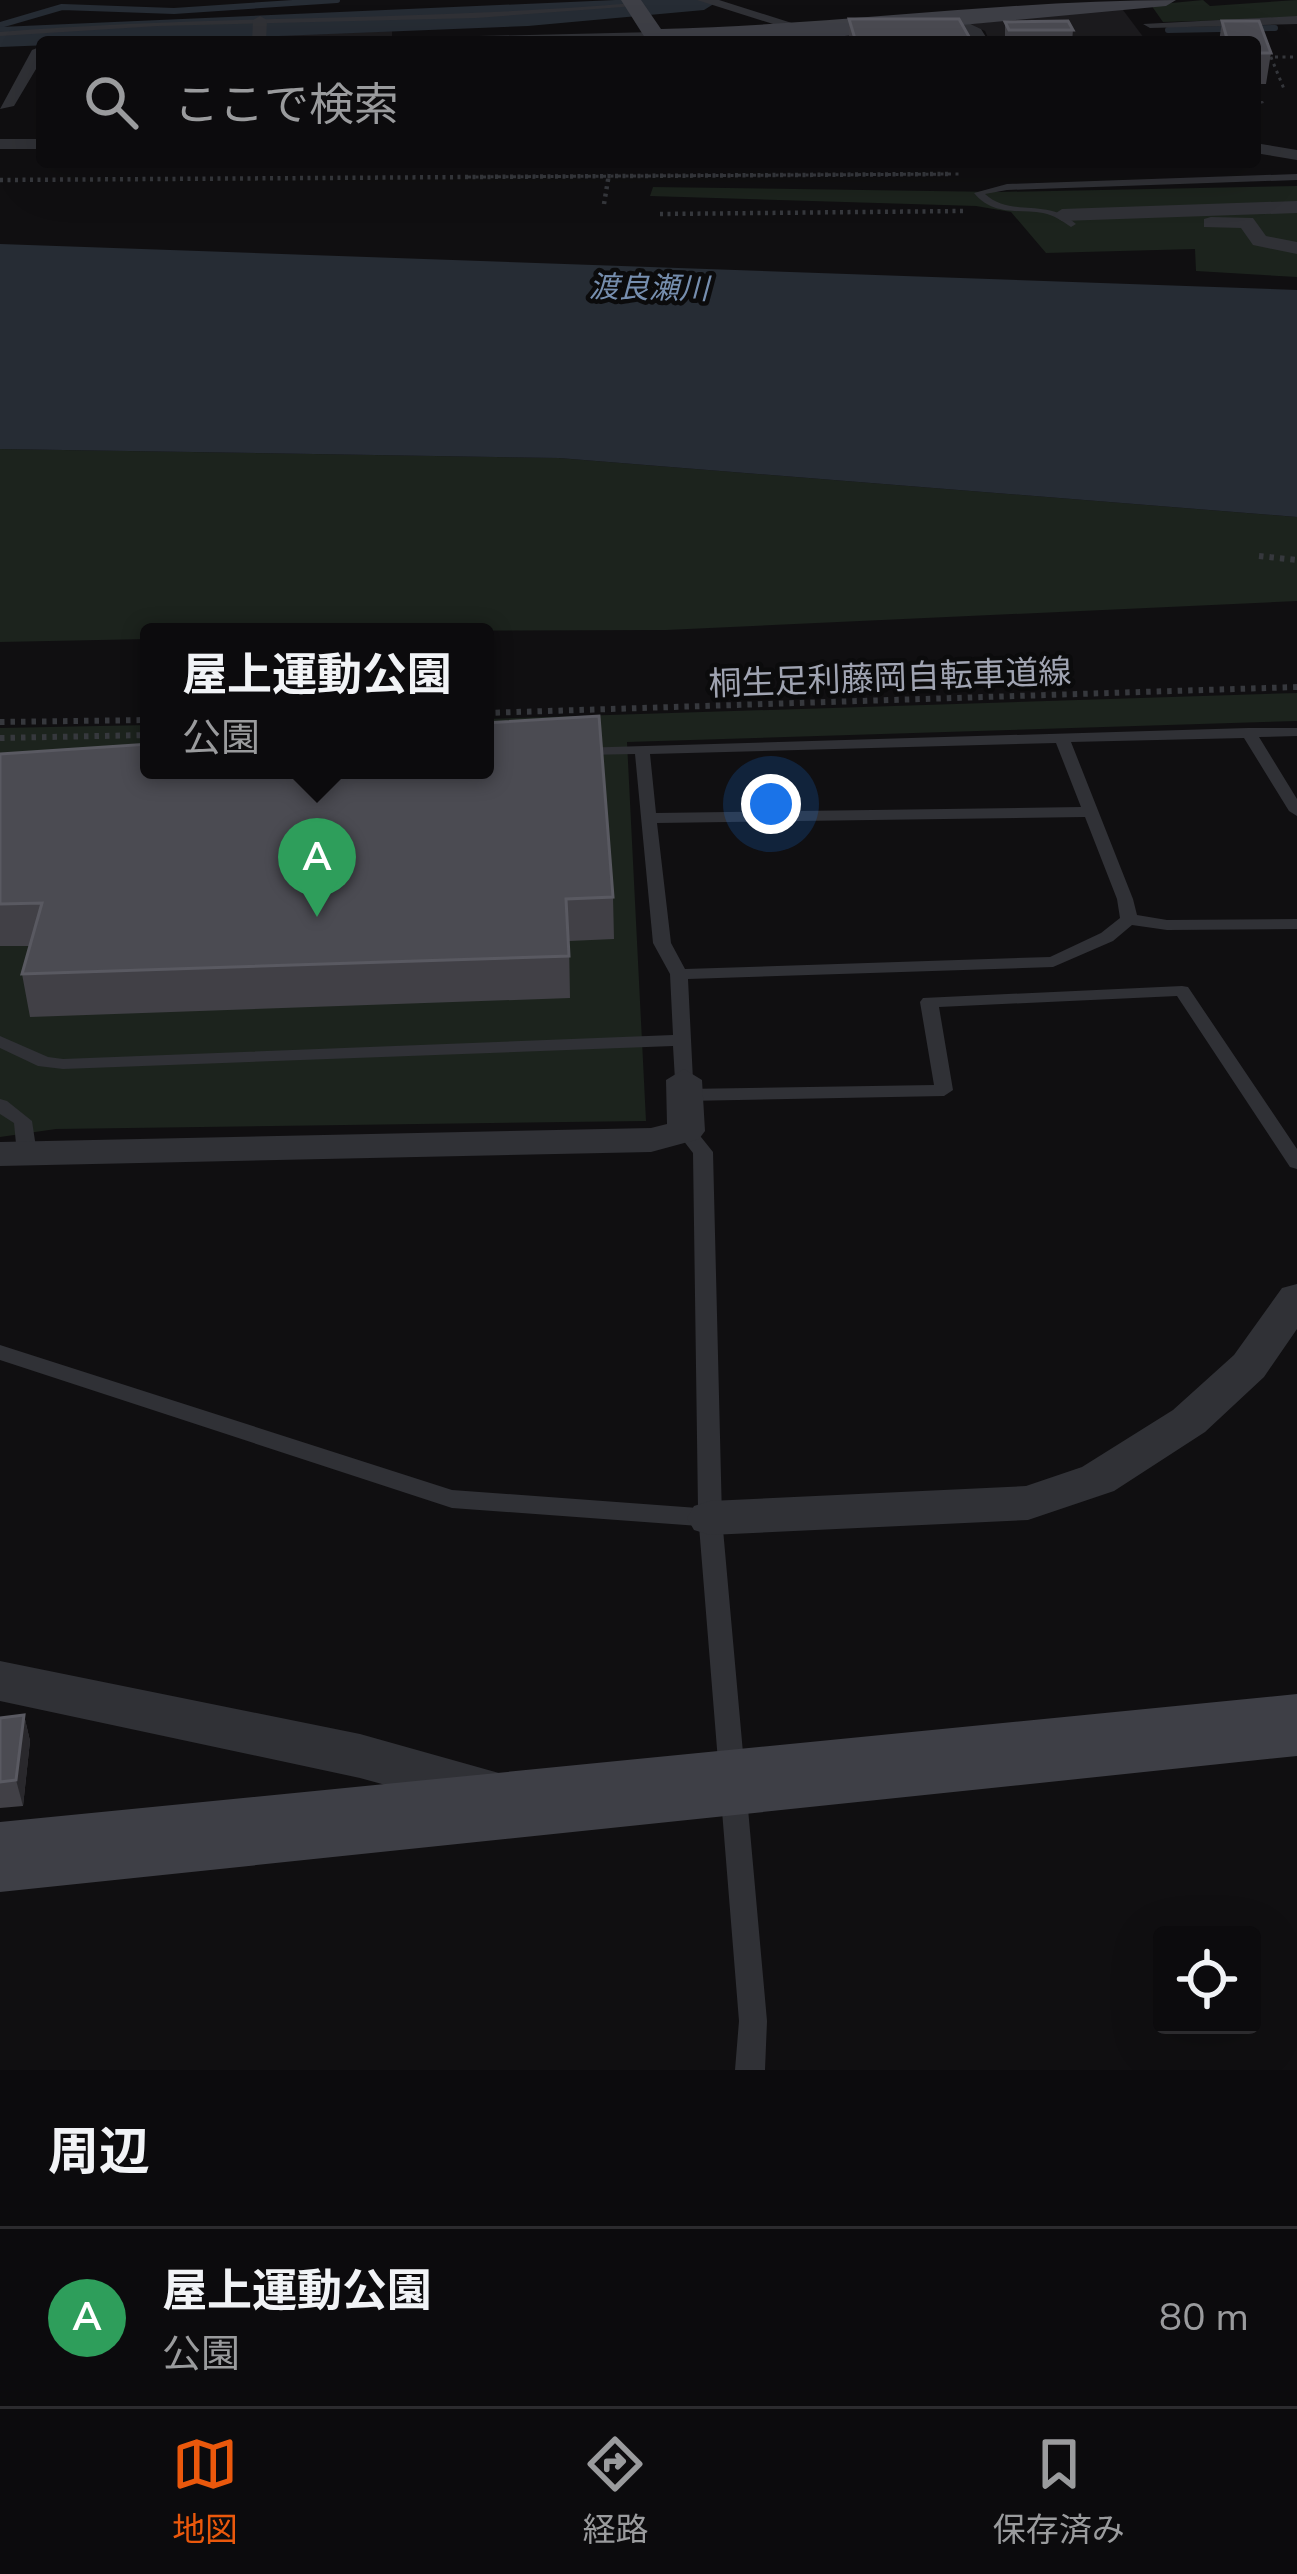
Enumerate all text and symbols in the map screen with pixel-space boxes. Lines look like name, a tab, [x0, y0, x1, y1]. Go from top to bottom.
search box	[36, 36, 1261, 168]
icon: search	[78, 69, 144, 135]
text: ここで検索	[174, 75, 399, 136]
water label: 渡良瀬川	[589, 267, 712, 310]
popup	[140, 623, 494, 779]
text: 屋上運動公園	[182, 645, 452, 706]
street label: 桐生足利藤岡自転車道線	[708, 650, 1072, 707]
text: 公園	[182, 712, 260, 765]
your location	[741, 774, 801, 834]
pin: A	[278, 818, 356, 917]
map controls	[1153, 1926, 1261, 2034]
button: locate	[1153, 1926, 1261, 2034]
text: 周辺	[48, 2117, 150, 2187]
text: 屋上運動公園	[162, 2261, 432, 2322]
text: A	[72, 2291, 102, 2344]
text: 80 m	[1159, 2291, 1249, 2344]
text: 公園	[162, 2328, 240, 2381]
tab: 地図	[172, 2431, 238, 2553]
tab: 経路	[582, 2431, 648, 2553]
tab: 保存済み	[993, 2431, 1125, 2553]

